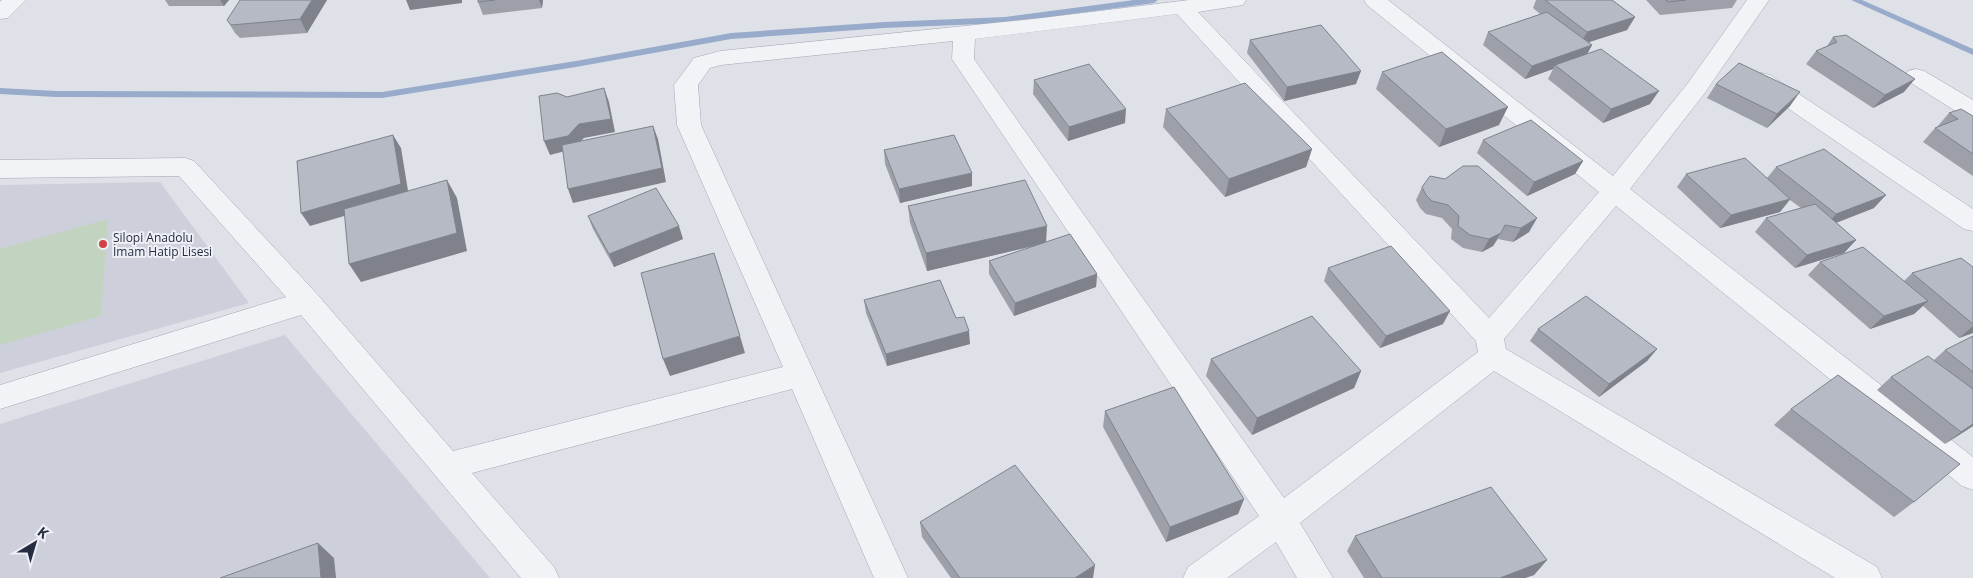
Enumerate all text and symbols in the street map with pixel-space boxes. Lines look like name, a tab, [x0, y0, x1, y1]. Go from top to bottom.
place label: Silopi Anadolu İmam Hatip Lisesi	[113, 229, 212, 260]
marker: Silopi Anadolu İmam Hatip Lisesi	[97, 238, 109, 250]
north arrow	[10, 518, 60, 568]
text: K	[34, 522, 53, 543]

